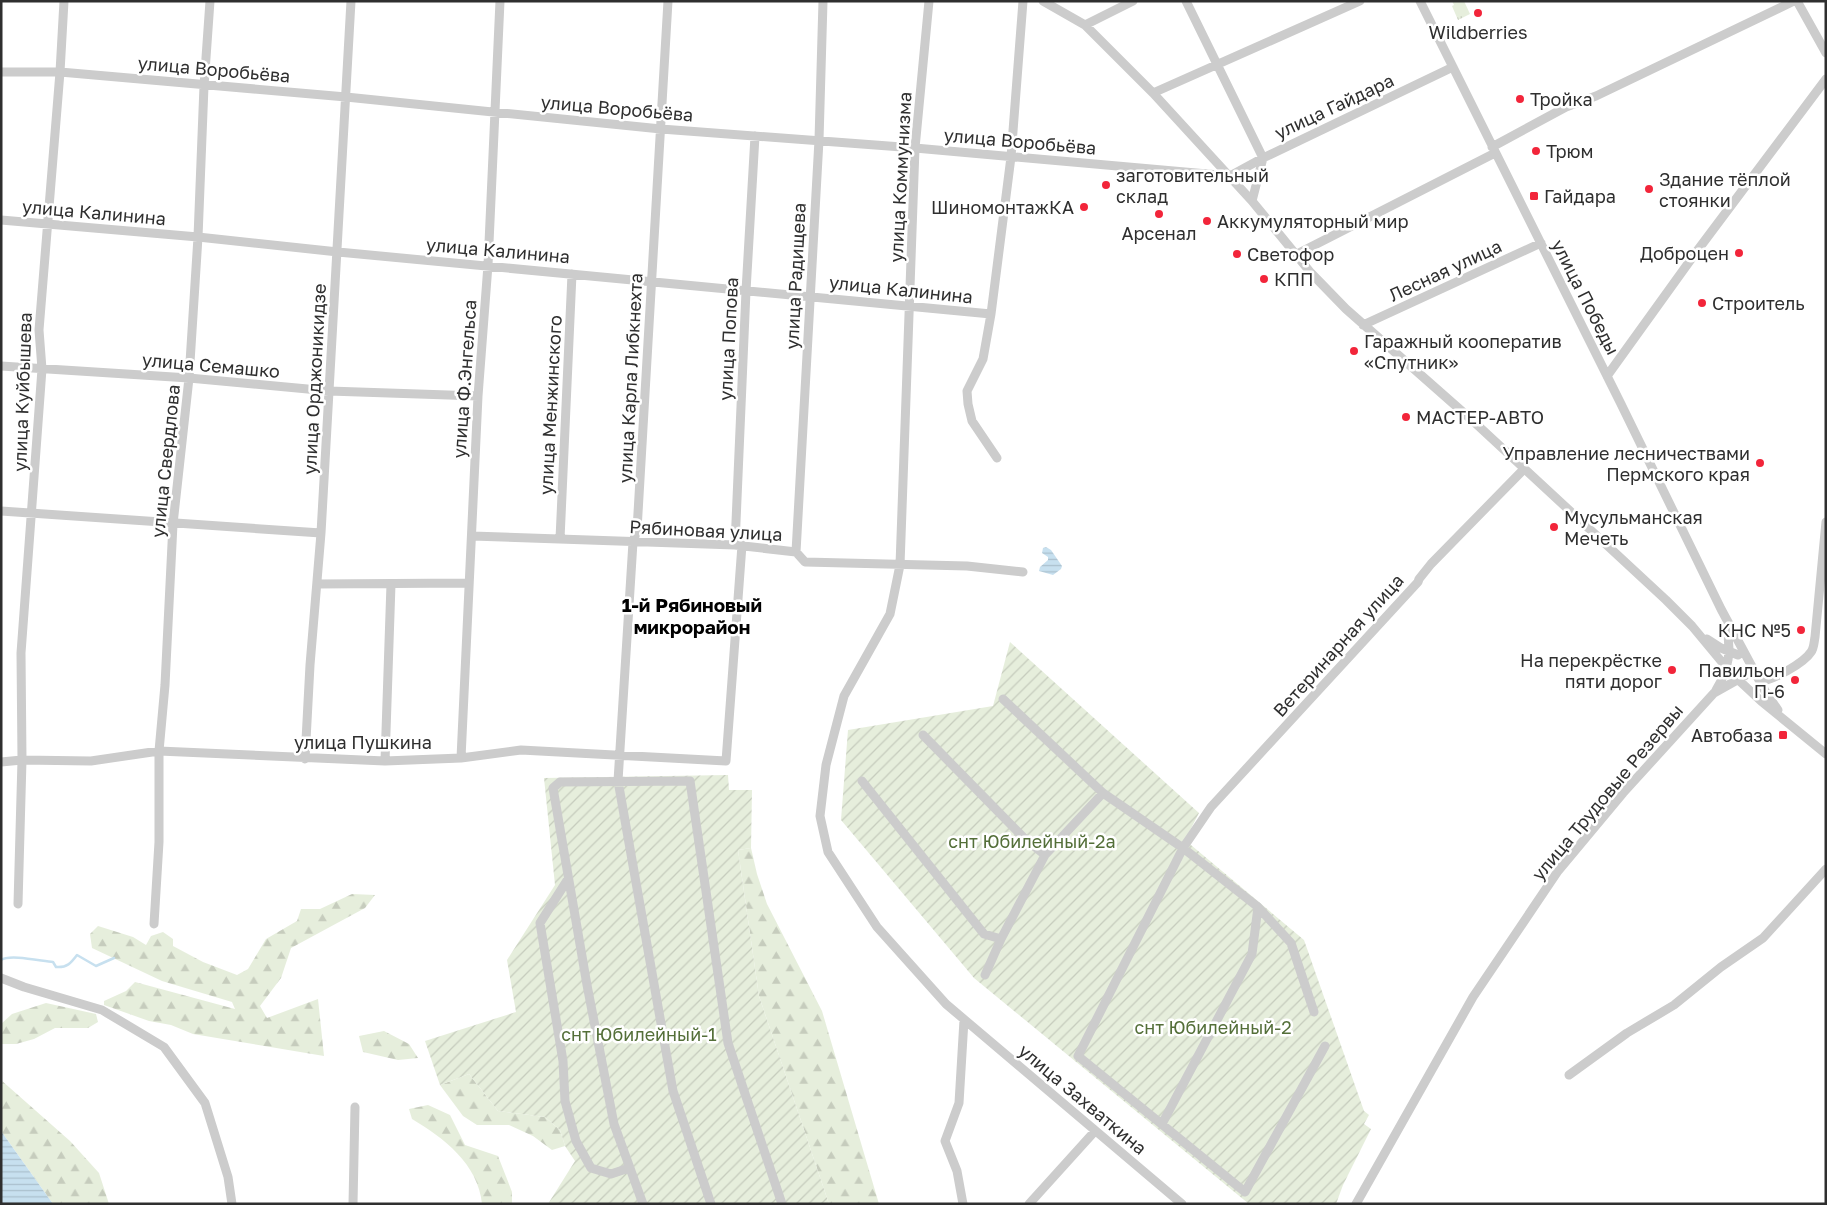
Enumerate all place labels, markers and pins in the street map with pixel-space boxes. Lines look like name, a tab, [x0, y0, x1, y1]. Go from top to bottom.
marker: Wildberries	[1472, 7, 1484, 19]
place label: Wildberries	[1428, 21, 1528, 43]
place label: Тройка	[1530, 88, 1593, 110]
marker: Тройка	[1514, 93, 1526, 105]
place label: Трюм	[1546, 140, 1594, 162]
marker: Трюм	[1530, 145, 1542, 157]
place label: заготовительный склад	[1116, 164, 1269, 207]
place label: Здание тёплой стоянки	[1659, 168, 1791, 211]
marker: заготовительный склад	[1100, 179, 1112, 191]
marker: Здание тёплой стоянки	[1643, 183, 1655, 195]
place label: Гайдара	[1544, 185, 1616, 207]
marker: Гайдара	[1528, 190, 1540, 202]
place label: ШиномонтажКА	[931, 196, 1074, 218]
marker: ШиномонтажКА	[1078, 201, 1090, 213]
marker: Арсенал	[1153, 208, 1165, 220]
place label: Аккумуляторный мир	[1217, 210, 1409, 232]
marker: Аккумуляторный мир	[1201, 215, 1213, 227]
place label: Арсенал	[1121, 222, 1197, 244]
place label: Доброцен	[1640, 242, 1729, 264]
place label: Светофор	[1247, 243, 1334, 265]
marker: Доброцен	[1733, 247, 1745, 259]
marker: Светофор	[1231, 248, 1243, 260]
place label: КПП	[1274, 268, 1314, 290]
marker: КПП	[1258, 273, 1270, 285]
place label: Строитель	[1712, 292, 1805, 314]
marker: Строитель	[1696, 297, 1708, 309]
place label: Гаражный кооператив «Спутник»	[1364, 330, 1562, 373]
marker: Гаражный кооператив «Спутник»	[1348, 345, 1360, 357]
place label: МАСТЕР-АВТО	[1416, 406, 1544, 428]
marker: МАСТЕР-АВТО	[1400, 411, 1412, 423]
place label: Управление лесничествами Пермского края	[1503, 442, 1750, 485]
marker: Управление лесничествами Пермского края	[1754, 457, 1766, 469]
place label: Мусульманская Мечеть	[1564, 506, 1703, 549]
marker: Мусульманская Мечеть	[1548, 521, 1560, 533]
place label: КНС №5	[1718, 619, 1791, 641]
marker: КНС №5	[1795, 624, 1807, 636]
place label: На перекрёстке пяти дорог	[1520, 649, 1662, 692]
place label: Павильон П-6	[1698, 659, 1785, 702]
marker: На перекрёстке пяти дорог	[1666, 664, 1678, 676]
marker: Павильон П-6	[1789, 674, 1801, 686]
place label: Автобаза	[1691, 724, 1773, 746]
marker: Автобаза	[1777, 729, 1789, 741]

